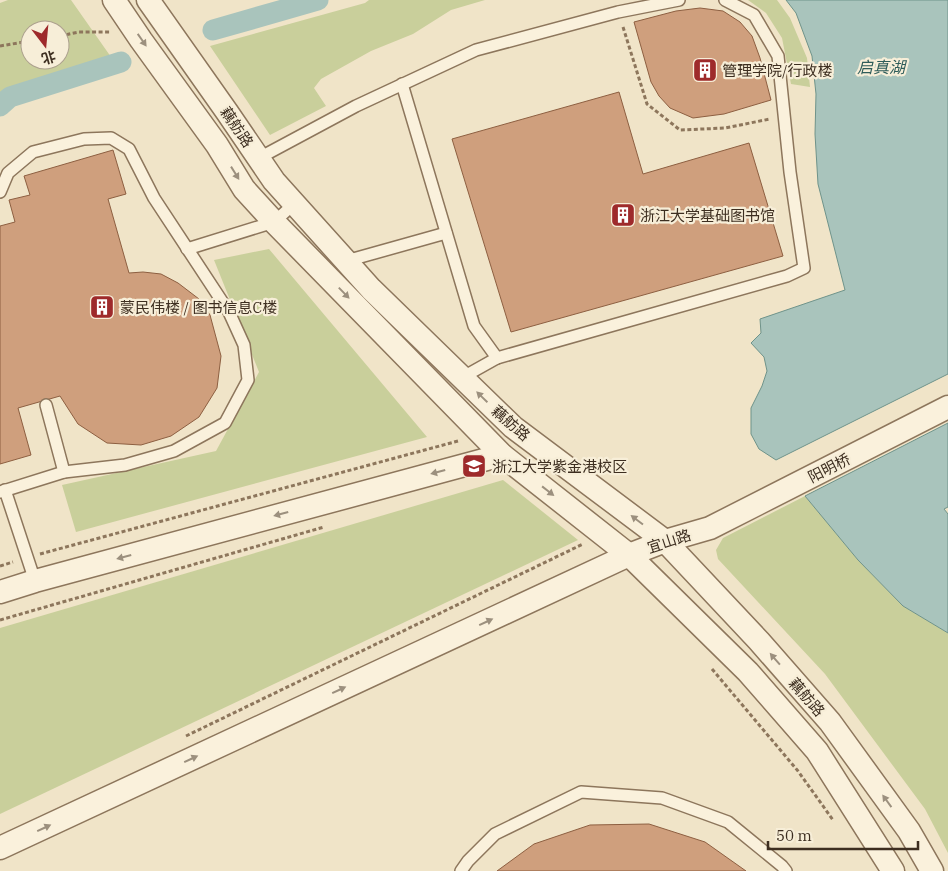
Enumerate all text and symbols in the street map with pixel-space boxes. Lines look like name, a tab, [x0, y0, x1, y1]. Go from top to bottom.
north arrow	[20, 20, 70, 70]
one-way arrow	[137, 33, 147, 47]
text: 北	[39, 47, 58, 68]
building icon: 管理学院/行政楼	[692, 57, 718, 83]
water label: 启真湖	[857, 57, 908, 77]
place label: 管理学院/行政楼	[722, 61, 833, 80]
street label: 藕舫路	[217, 103, 257, 151]
one-way arrow	[230, 167, 239, 180]
building icon: 浙江大学基础图书馆	[610, 202, 636, 228]
place label: 浙江大学基础图书馆	[640, 206, 775, 225]
one-way arrow	[337, 287, 349, 299]
building icon: 蒙民伟楼 / 图书信息C楼	[89, 294, 115, 320]
place label: 蒙民伟楼 / 图书信息C楼	[120, 298, 277, 317]
one-way arrow	[476, 391, 488, 403]
street label: 藕舫路	[488, 401, 534, 445]
street label: 阳明桥	[805, 449, 853, 487]
school or university icon: 浙江大学紫金港校区	[461, 453, 487, 479]
place label: 浙江大学紫金港校区	[492, 457, 627, 476]
one-way arrow	[430, 468, 445, 476]
one-way arrow	[541, 486, 554, 497]
one-way arrow	[273, 511, 288, 519]
one-way arrow	[631, 514, 644, 525]
street label: 宜山路	[645, 525, 693, 557]
one-way arrow	[116, 553, 132, 561]
one-way arrow	[479, 617, 493, 625]
one-way arrow	[770, 653, 781, 666]
street label: 藕舫路	[785, 674, 829, 720]
one-way arrow	[332, 686, 346, 694]
one-way arrow	[184, 755, 198, 763]
one-way arrow	[882, 794, 892, 808]
scale bar	[768, 818, 918, 850]
one-way arrow	[37, 824, 51, 832]
text: 50 m	[776, 826, 812, 845]

